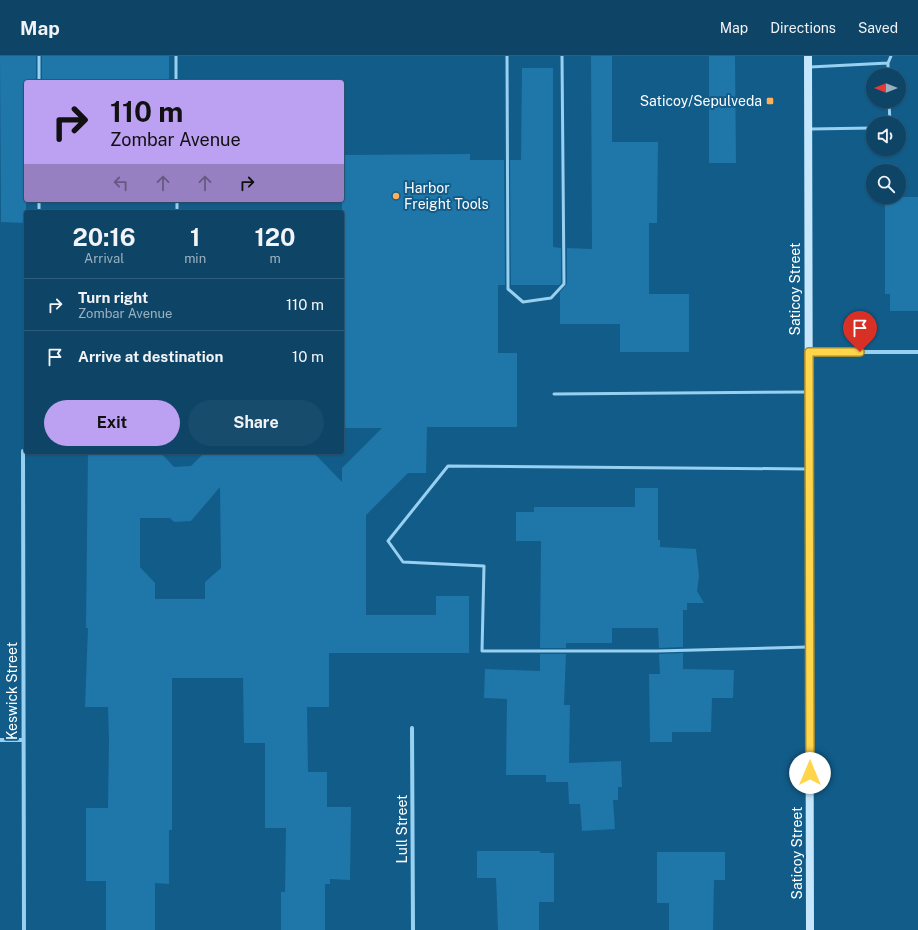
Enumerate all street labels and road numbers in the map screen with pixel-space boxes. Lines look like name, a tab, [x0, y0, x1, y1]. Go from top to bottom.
street label: Saticoy Street	[787, 243, 803, 335]
street label: Keswick Street	[4, 642, 20, 740]
street label: Lull Street	[394, 795, 410, 863]
street label: Saticoy Street	[789, 807, 805, 899]

